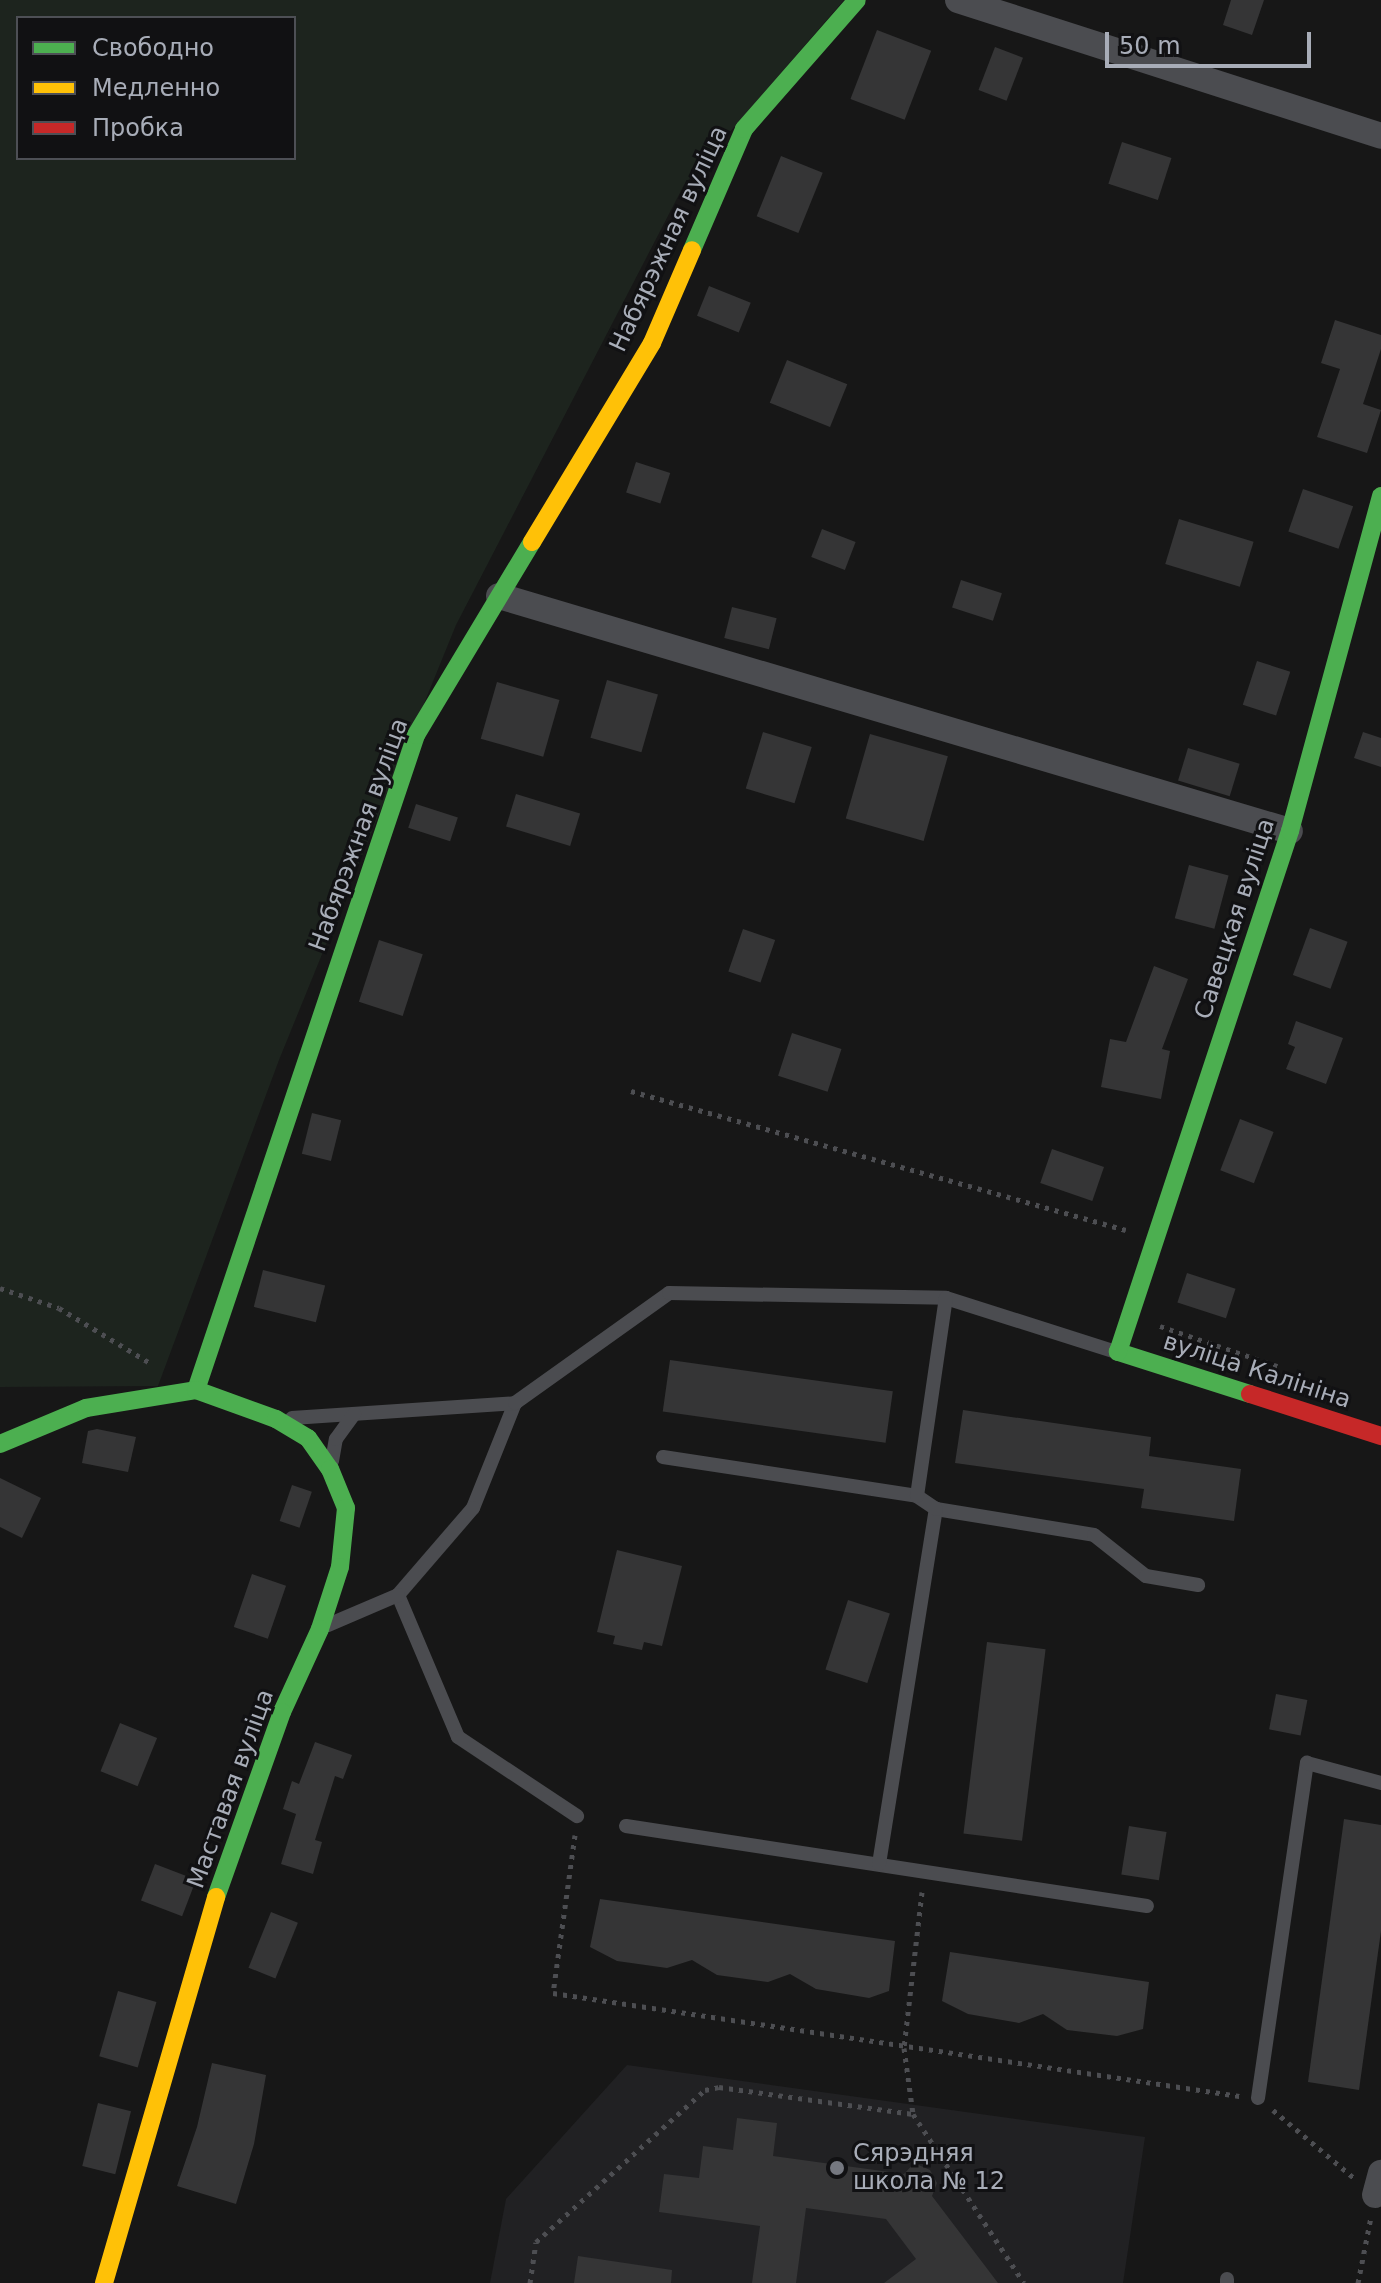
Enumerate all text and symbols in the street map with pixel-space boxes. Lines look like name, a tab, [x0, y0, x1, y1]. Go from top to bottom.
legend	[16, 16, 296, 160]
scale bar	[1109, 16, 1315, 66]
text: 50 m	[1119, 32, 1181, 60]
text: Свободно	[92, 34, 214, 62]
text: Медленно	[92, 74, 220, 102]
text: Пробка	[92, 114, 184, 142]
street label: Набярэжная вуліца	[604, 121, 734, 357]
street label: Набярэжная вуліца	[303, 715, 415, 955]
street label: Савецкая вуліца	[1189, 815, 1281, 1023]
street label: вуліца Калініна	[1160, 1327, 1354, 1415]
street label: Маставая вуліца	[182, 1686, 280, 1892]
place label: Сярэдняя школа № 12	[853, 2140, 1005, 2196]
marker: Сярэдняя школа № 12	[828, 2159, 846, 2177]

